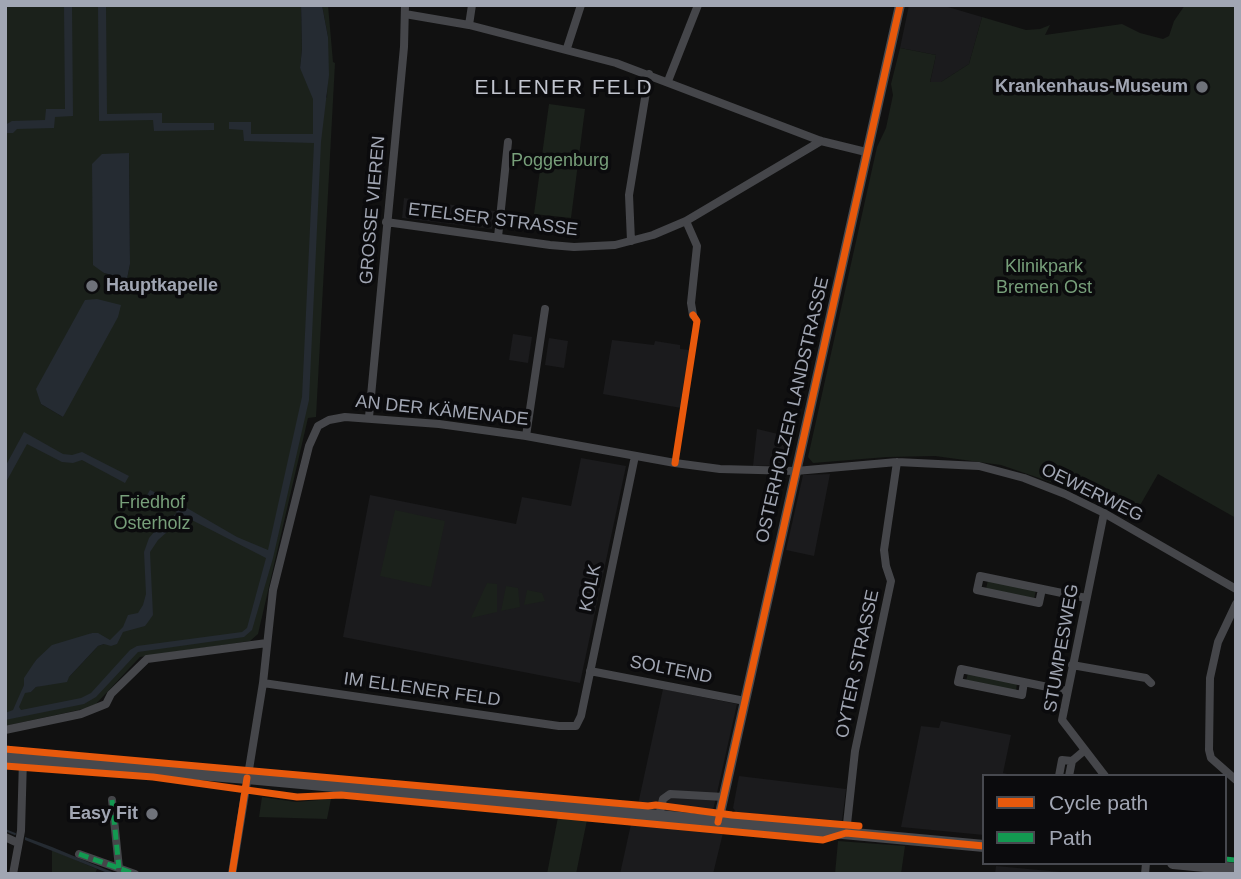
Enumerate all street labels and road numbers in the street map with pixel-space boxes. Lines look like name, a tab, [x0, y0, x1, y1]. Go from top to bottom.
street label: GROSSE VIEREN	[356, 135, 390, 285]
street label: ETELSER STRASSE	[407, 199, 579, 241]
street label: OSTERHOLZER LANDSTRASSE	[752, 275, 834, 545]
street label: AN DER KÄMENADE	[354, 391, 530, 431]
street label: OEWERWEG	[1038, 459, 1146, 527]
street label: KOLK	[575, 562, 607, 614]
street label: STUMPESWEG	[1040, 582, 1084, 714]
street label: OYTER STRASSE	[832, 588, 884, 740]
street label: SOLTEND	[628, 651, 714, 689]
street label: IM ELLENER FELD	[342, 668, 502, 712]

